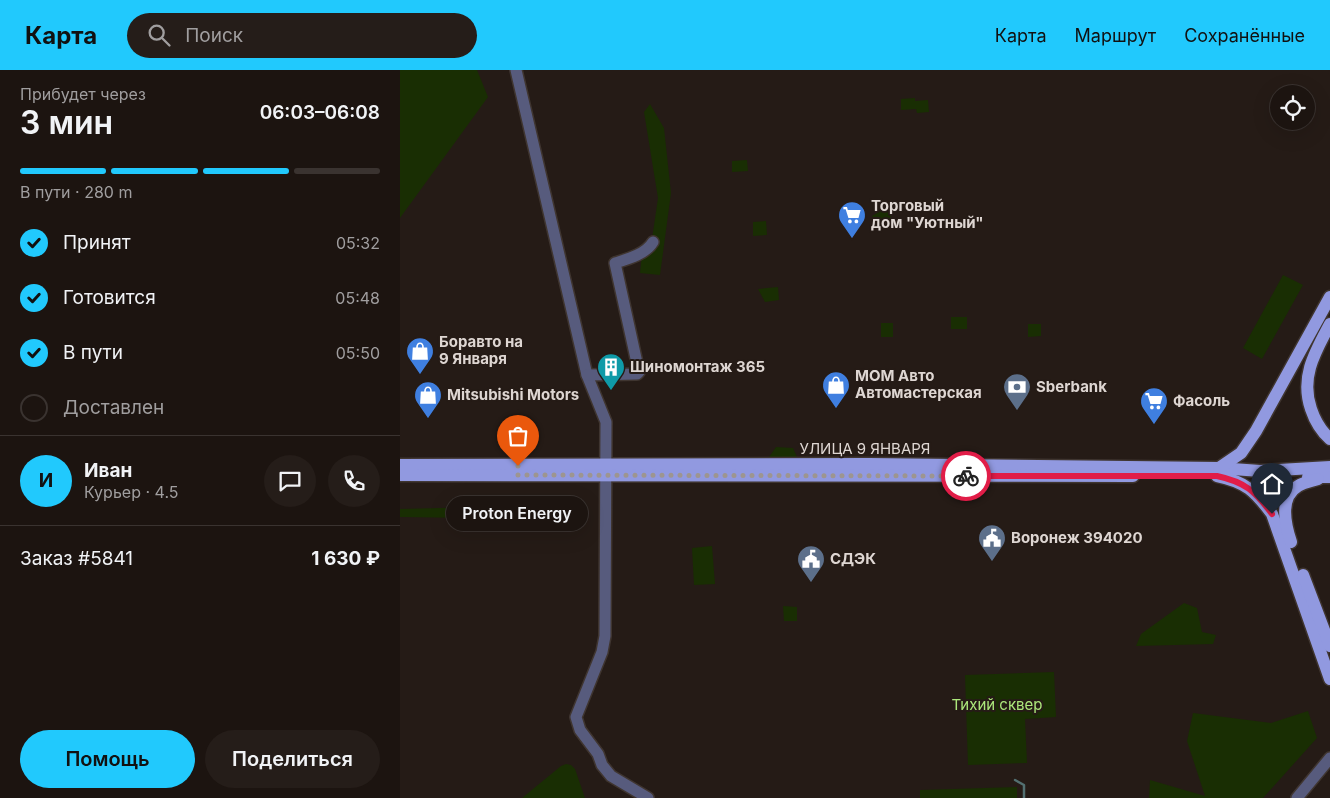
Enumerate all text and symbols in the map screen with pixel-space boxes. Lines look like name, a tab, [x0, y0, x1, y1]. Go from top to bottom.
search box	[127, 13, 477, 58]
text: Карта	[25, 21, 97, 50]
icon: search	[145, 21, 173, 49]
text: Поиск	[185, 24, 243, 47]
text: Карта	[995, 25, 1047, 46]
text: Маршрут	[1075, 25, 1156, 46]
text: Сохранённые	[1184, 25, 1305, 46]
text: Прибудет через	[20, 84, 146, 104]
map controls	[1270, 85, 1315, 130]
button: locate	[1270, 85, 1315, 130]
text: 06:03–06:08	[260, 101, 380, 124]
text: 3 мин	[20, 103, 113, 142]
text: В пути · 280 m	[20, 182, 132, 202]
place label: Торговый дом "Уютный"	[871, 196, 984, 232]
supermarket icon: Торговый дом "Уютный"	[837, 200, 867, 239]
icon: check	[20, 229, 48, 257]
text: Принят	[63, 231, 131, 254]
text: 05:32	[336, 233, 380, 253]
icon: check	[20, 284, 48, 312]
text: Готовится	[63, 286, 156, 309]
text: 05:48	[335, 288, 380, 308]
place label: Боравто на 9 Января	[439, 332, 523, 368]
shop icon: Боравто на 9 Января	[405, 336, 435, 375]
icon: check	[20, 339, 48, 367]
text: В пути	[63, 341, 123, 364]
text: 05:50	[336, 343, 380, 363]
building icon: Шиномонтаж 365	[596, 352, 626, 391]
place label: Шиномонтаж 365	[630, 357, 765, 376]
place label: МОМ Авто Автомастерская	[855, 366, 982, 402]
shop icon: МОМ Авто Автомастерская	[821, 370, 851, 409]
bank icon: Sberbank	[1002, 372, 1032, 411]
place label: Sberbank	[1036, 377, 1107, 396]
shop icon: Mitsubishi Motors	[413, 380, 443, 419]
place label: Mitsubishi Motors	[447, 385, 579, 404]
supermarket icon: Фасоль	[1139, 386, 1169, 425]
place label: Фасоль	[1173, 391, 1230, 410]
text: Доставлен	[63, 396, 164, 419]
pin	[497, 415, 539, 466]
icon: bag	[504, 422, 532, 450]
street label: УЛИЦА 9 ЯНВАРЯ	[799, 439, 931, 458]
courier	[941, 451, 991, 501]
button: chat	[264, 455, 316, 507]
button: phone	[328, 455, 380, 507]
text: Иван	[84, 459, 132, 482]
icon: bike	[952, 462, 980, 490]
pin	[1251, 463, 1293, 514]
text: И	[39, 469, 53, 492]
icon: home	[1258, 470, 1286, 498]
text: Курьер · 4.5	[84, 482, 178, 502]
callout: Proton Energy	[447, 496, 589, 531]
text: Proton Energy	[462, 503, 572, 523]
public building icon: Воронеж 394020	[977, 523, 1007, 562]
place label: Воронеж 394020	[1011, 528, 1143, 547]
public building icon: СДЭК	[796, 544, 826, 583]
text: Заказ #5841	[20, 547, 133, 570]
text: 1 630 ₽	[311, 547, 380, 570]
place label: СДЭК	[830, 549, 876, 568]
park label: Тихий сквер	[952, 695, 1042, 714]
button: Помощь	[20, 730, 195, 788]
button: Поделиться	[205, 730, 380, 788]

